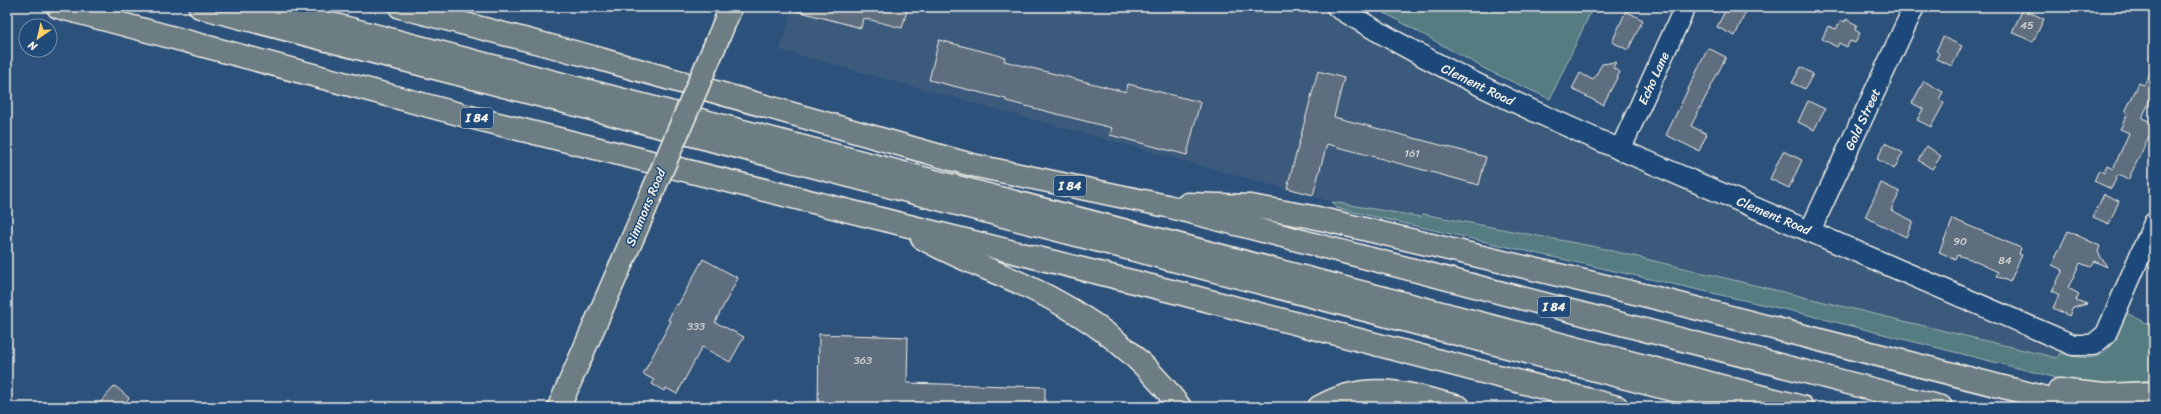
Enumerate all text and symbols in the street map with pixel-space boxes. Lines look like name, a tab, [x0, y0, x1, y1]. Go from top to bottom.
house number: 45	[2020, 16, 2034, 35]
north arrow	[18, 18, 58, 58]
text: N	[24, 36, 42, 56]
street label: Echo Lane	[1631, 48, 1676, 109]
street label: Clement Road	[1437, 57, 1519, 113]
street label: Gold Street	[1838, 84, 1887, 154]
road number: I 84	[461, 108, 493, 128]
house number: 161	[1404, 144, 1420, 163]
street label: Simmons Road	[619, 164, 673, 250]
road number: I 84	[1054, 176, 1086, 196]
street label: Clement Road	[1733, 189, 1816, 242]
house number: 90	[1953, 232, 1967, 251]
house number: 84	[1998, 251, 2012, 270]
road number: I 84	[1538, 297, 1570, 317]
house number: 333	[687, 317, 705, 336]
house number: 363	[854, 351, 872, 370]

